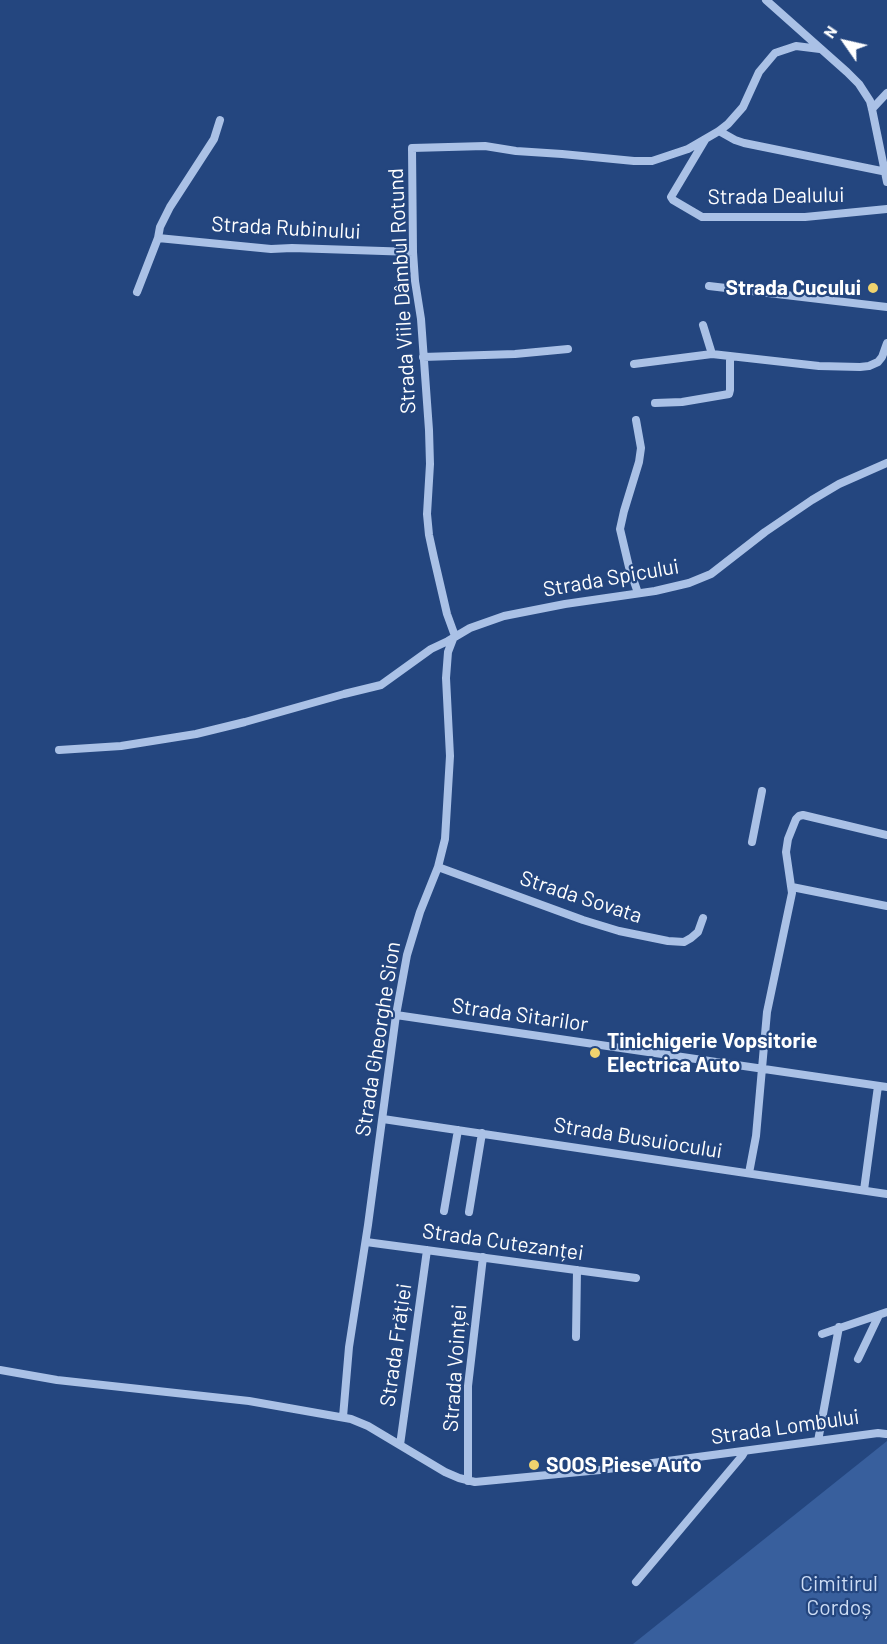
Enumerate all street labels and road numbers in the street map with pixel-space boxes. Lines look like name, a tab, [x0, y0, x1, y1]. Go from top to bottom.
street label: Strada Viile Dâmbul Rotund	[383, 167, 421, 415]
street label: Strada Dealului	[707, 182, 845, 210]
street label: Strada Rubinului	[211, 212, 361, 244]
street label: Strada Spicului	[541, 554, 681, 602]
street label: Strada Sovata	[517, 865, 645, 929]
street label: Strada Gheorghe Sion	[350, 940, 406, 1138]
street label: Strada Sitarilor	[450, 993, 590, 1037]
street label: Strada Busuiocului	[552, 1112, 724, 1164]
street label: Strada Cutezanței	[421, 1218, 585, 1266]
street label: Strada Frăției	[375, 1282, 417, 1408]
street label: Strada Voinței	[438, 1303, 472, 1433]
street label: Strada Lombului	[709, 1404, 861, 1450]

